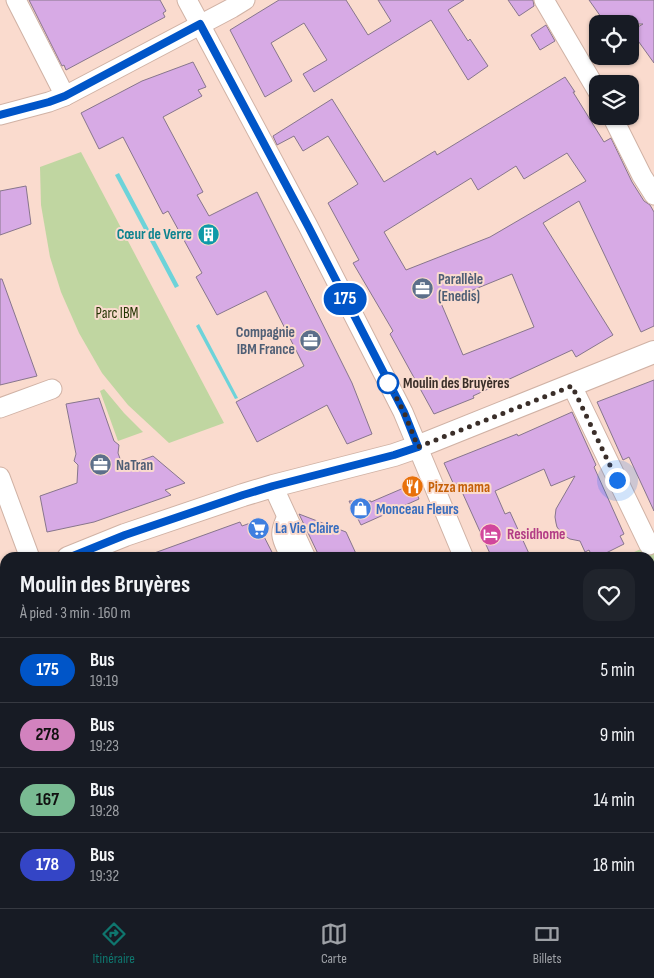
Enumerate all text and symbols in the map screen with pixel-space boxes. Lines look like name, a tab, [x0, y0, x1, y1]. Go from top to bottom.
map controls	[589, 15, 639, 125]
button: locate	[589, 15, 639, 65]
button: layers	[589, 75, 639, 125]
building icon: Cœur de Verre	[196, 222, 220, 246]
place label: Cœur de Verre	[117, 225, 192, 244]
place label: Parallèle (Enedis)	[438, 270, 483, 306]
office icon: Parallèle (Enedis)	[410, 276, 434, 300]
line badge: 175	[316, 283, 374, 315]
text: 175	[334, 288, 356, 309]
park label: Parc IBM	[96, 304, 139, 323]
place label: Compagnie IBM France	[236, 323, 295, 359]
office icon: Compagnie IBM France	[299, 329, 323, 353]
marker: Moulin des Bruyères	[377, 372, 399, 394]
place label: Moulin des Bruyères	[403, 374, 510, 393]
office icon: NaTran	[88, 453, 112, 477]
place label: NaTran	[116, 456, 153, 475]
your location	[605, 468, 630, 493]
restaurant icon: Pizza mama	[400, 475, 424, 499]
place label: Pizza mama	[428, 478, 490, 497]
shop icon: Monceau Fleurs	[348, 497, 372, 521]
place label: Monceau Fleurs	[376, 500, 459, 519]
supermarket icon: La Vie Claire	[247, 516, 271, 540]
place label: La Vie Claire	[275, 519, 339, 538]
hotel icon: Residhome	[479, 522, 503, 546]
place label: Residhome	[507, 525, 566, 544]
button: heart	[583, 569, 635, 621]
text: Moulin des Bruyères	[20, 570, 190, 599]
text: À pied · 3 min · 160 m	[20, 604, 131, 623]
text: Bus	[90, 649, 115, 672]
text: 175	[36, 659, 59, 680]
text: 5 min	[600, 659, 635, 682]
text: 19:19	[90, 672, 118, 691]
text: Bus	[90, 714, 115, 737]
text: 278	[35, 724, 60, 745]
text: 9 min	[600, 724, 635, 747]
text: 19:23	[90, 737, 119, 756]
text: Bus	[90, 779, 115, 802]
text: 167	[36, 789, 59, 810]
text: 14 min	[594, 789, 635, 812]
text: 19:28	[90, 802, 119, 821]
text: Bus	[90, 844, 115, 867]
text: 178	[36, 854, 59, 875]
text: 18 min	[593, 854, 635, 877]
text: 19:32	[90, 867, 119, 886]
tab: Itinéraire	[92, 920, 135, 967]
tab: Carte	[320, 920, 348, 967]
tab: Billets	[533, 920, 562, 967]

